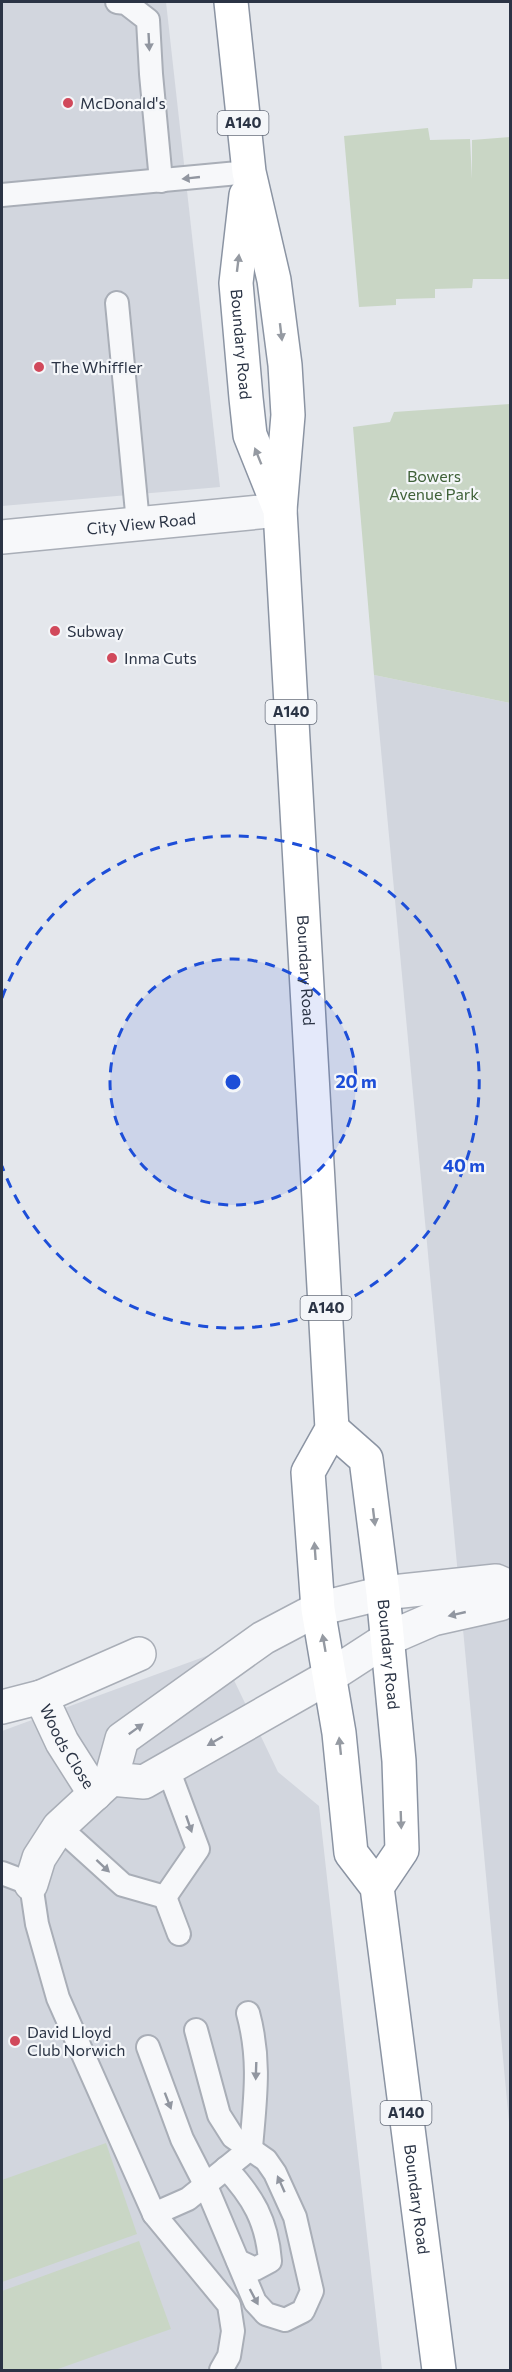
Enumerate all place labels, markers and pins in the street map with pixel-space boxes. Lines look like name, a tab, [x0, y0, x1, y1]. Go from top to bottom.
place label: McDonald's	[80, 93, 166, 112]
marker: McDonald's	[61, 96, 75, 110]
place label: The Whiffler	[51, 357, 143, 376]
marker: The Whiffler	[32, 360, 46, 374]
place label: Subway	[67, 621, 124, 640]
marker: Subway	[48, 624, 62, 638]
place label: Inma Cuts	[124, 648, 197, 667]
marker: Inma Cuts	[105, 651, 119, 665]
centre of rings	[223, 1072, 243, 1092]
place label: David Lloyd Club Norwich	[27, 2022, 126, 2059]
marker: David Lloyd Club Norwich	[8, 2034, 22, 2048]

